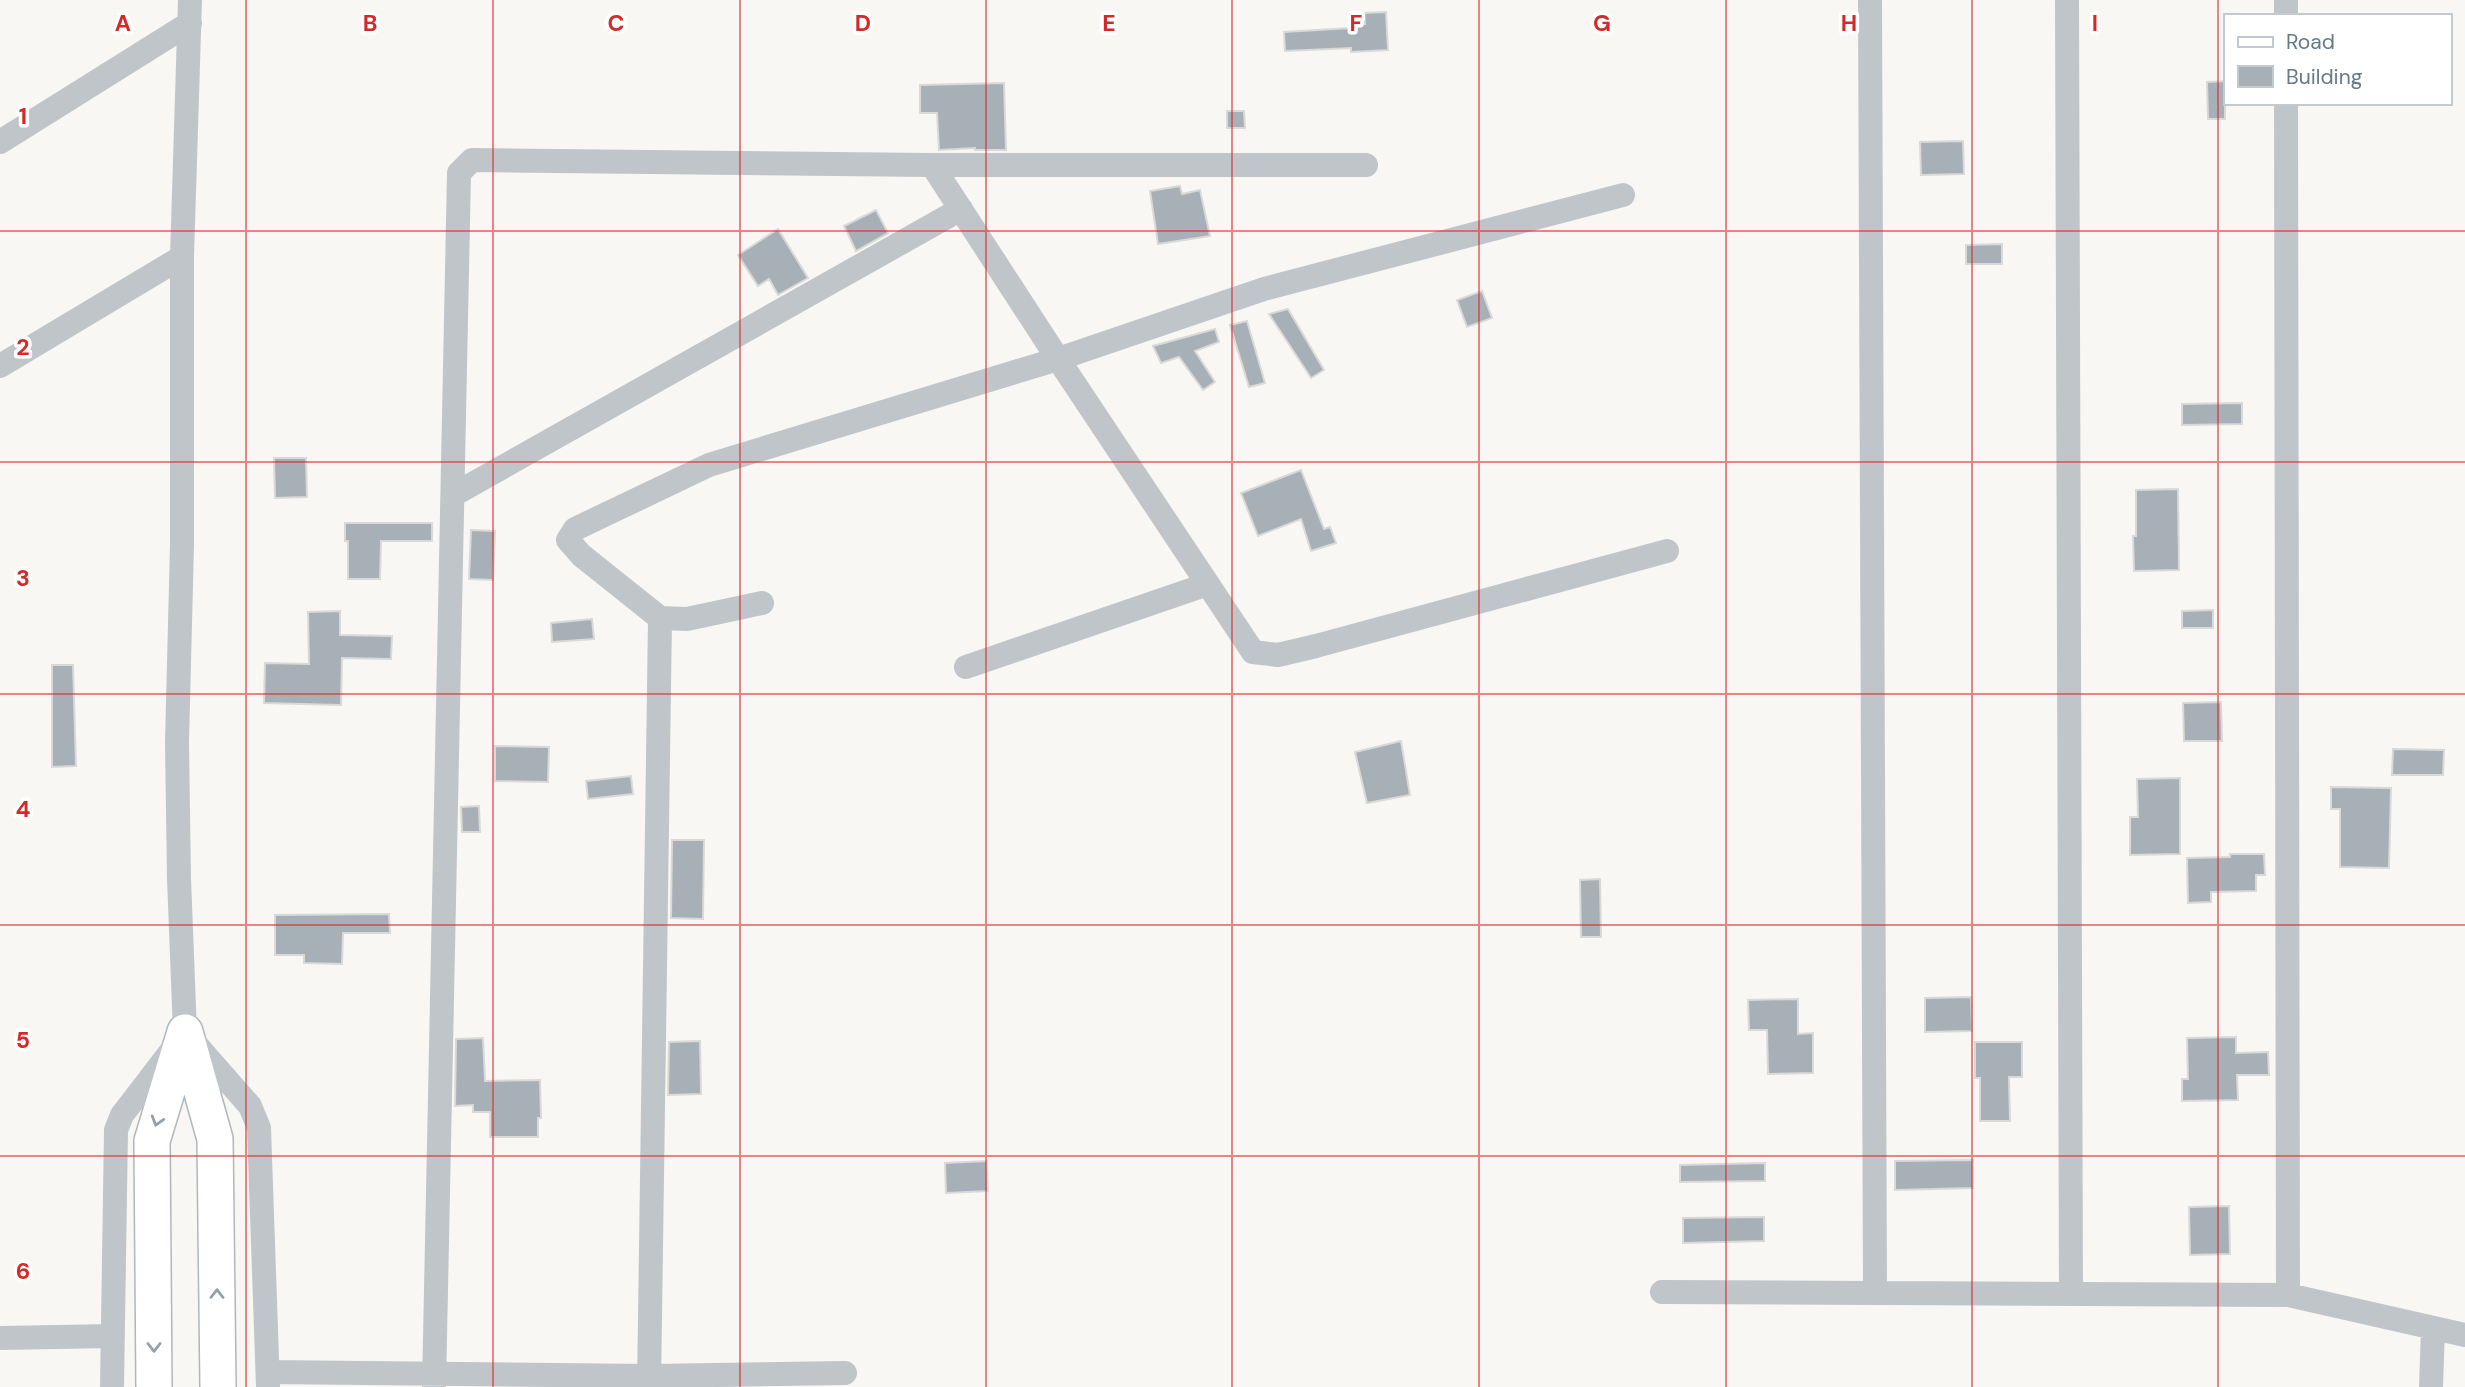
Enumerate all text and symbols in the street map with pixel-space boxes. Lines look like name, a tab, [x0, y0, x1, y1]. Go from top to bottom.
text: A	[115, 8, 131, 38]
text: B	[363, 8, 377, 38]
text: C	[608, 8, 624, 38]
text: D	[855, 8, 871, 38]
text: E	[1102, 8, 1116, 38]
text: F	[1350, 8, 1363, 38]
text: G	[1593, 8, 1611, 38]
text: H	[1841, 8, 1857, 38]
text: I	[2092, 8, 2098, 38]
legend	[2224, 14, 2451, 105]
text: Road	[2286, 28, 2335, 56]
text: Building	[2286, 63, 2363, 91]
text: 1	[19, 101, 27, 131]
text: 2	[16, 332, 30, 362]
text: 3	[16, 563, 30, 593]
text: 4	[16, 794, 31, 824]
text: 5	[16, 1025, 30, 1055]
one-way arrow	[151, 1115, 166, 1127]
text: 6	[16, 1256, 30, 1286]
one-way arrow	[209, 1289, 225, 1299]
one-way arrow	[146, 1343, 162, 1353]

